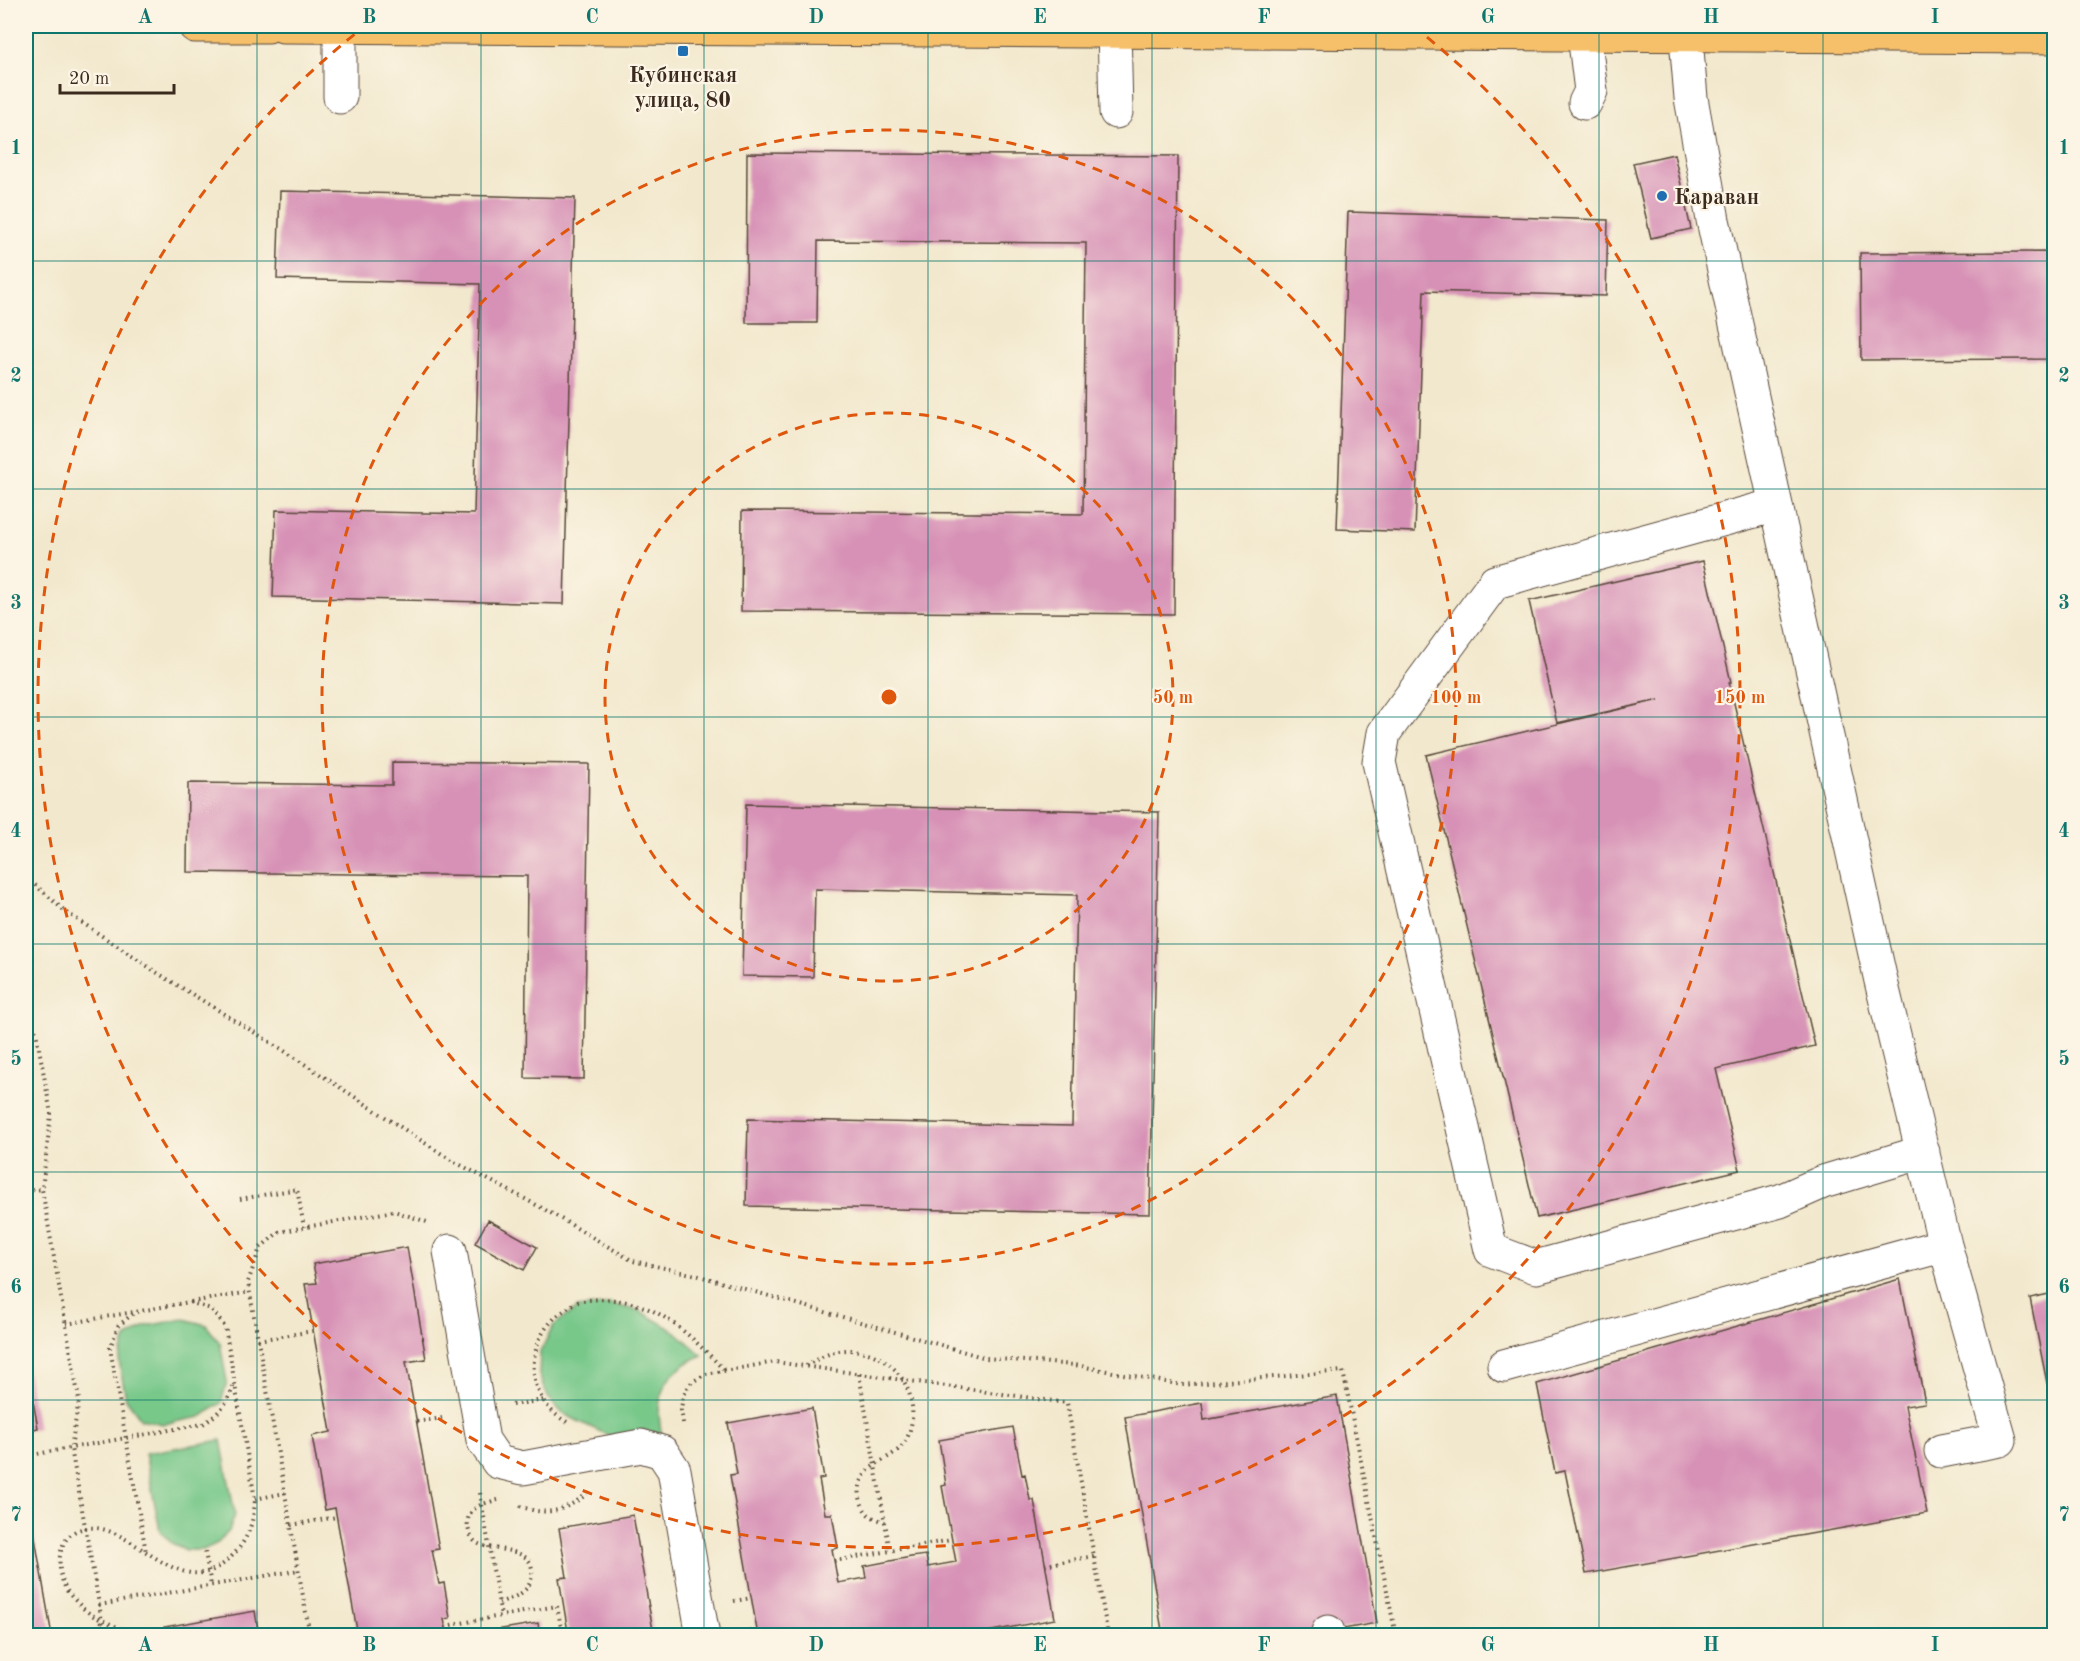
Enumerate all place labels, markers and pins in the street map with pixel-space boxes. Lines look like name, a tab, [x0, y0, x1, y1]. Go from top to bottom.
marker: Кубинская улица, 80	[676, 44, 690, 58]
place label: Кубинская улица, 80	[629, 65, 737, 112]
place label: Караван	[1674, 187, 1759, 209]
marker: Караван	[1655, 189, 1669, 203]
centre of rings	[879, 687, 899, 707]

